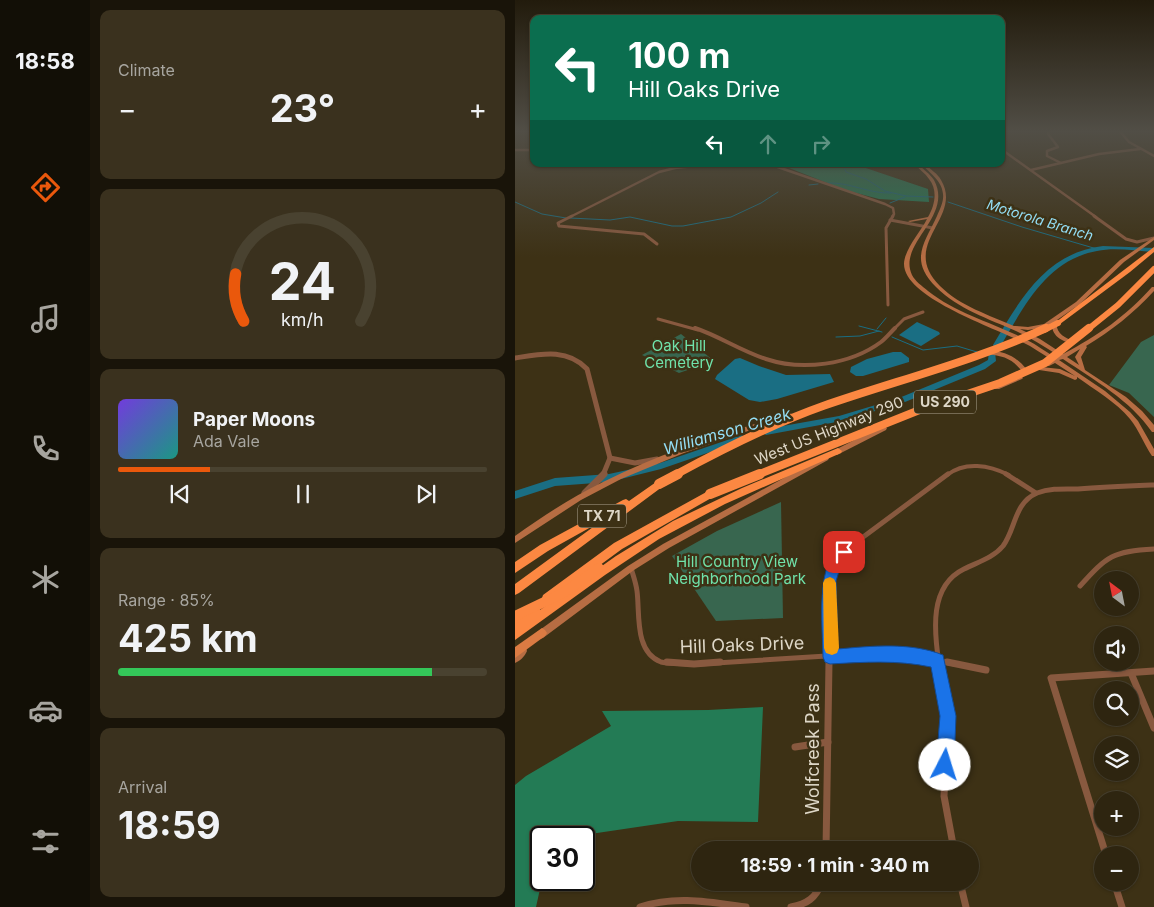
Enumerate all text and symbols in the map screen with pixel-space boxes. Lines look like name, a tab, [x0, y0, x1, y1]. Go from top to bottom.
text: 100 m	[628, 34, 731, 76]
icon: left	[545, 35, 610, 100]
text: 18:58	[15, 48, 75, 74]
text: Climate	[118, 60, 175, 80]
text: Hill Oaks Drive	[628, 76, 780, 102]
text: 23°	[270, 85, 335, 131]
text: −	[118, 92, 137, 126]
text: +	[468, 92, 487, 126]
icon: left	[701, 130, 729, 158]
icon: ahead	[754, 130, 782, 158]
icon: right	[807, 130, 835, 158]
icon: directions	[28, 170, 63, 205]
water label: Motorola Branch	[985, 195, 1096, 244]
text: 24	[269, 250, 336, 313]
icon: music	[28, 301, 63, 336]
text: km/h	[281, 309, 324, 330]
park label: Oak Hill Cemetery	[644, 336, 714, 372]
road number: US 290	[914, 391, 976, 414]
street label: West US Highway 290	[752, 392, 906, 469]
water label: Williamson Creek	[661, 403, 793, 459]
text: Paper Moons	[193, 408, 315, 431]
icon: phone	[28, 431, 63, 466]
text: Ada Vale	[193, 431, 260, 451]
icon: previous	[166, 480, 194, 508]
icon: pause	[289, 480, 317, 508]
icon: next	[412, 480, 440, 508]
road number: TX 71	[578, 504, 626, 528]
pin	[823, 531, 865, 573]
icon: arrive	[830, 538, 858, 566]
park label: Hill Country View Neighborhood Park	[668, 552, 807, 588]
icon: climate	[28, 562, 63, 597]
north arrow	[1094, 571, 1139, 616]
map controls	[1094, 571, 1139, 891]
text: Range · 85%	[118, 590, 215, 610]
text: 425 km	[118, 615, 258, 661]
button: sound	[1094, 626, 1139, 671]
street label: Hill Oaks Drive	[679, 632, 805, 657]
button: search	[1094, 681, 1139, 726]
street label: Wolfcreek Pass	[802, 683, 823, 815]
icon: car	[28, 693, 63, 728]
button: layers	[1094, 736, 1139, 781]
position arrow	[918, 738, 970, 790]
text: Arrival	[118, 777, 167, 797]
button: +	[1094, 791, 1139, 836]
text: 18:59	[118, 802, 221, 848]
icon: filters	[28, 824, 63, 859]
speed limit sign: 30	[530, 826, 595, 891]
button: −	[1094, 846, 1139, 891]
text: 18:59 · 1 min · 340 m	[741, 854, 929, 877]

